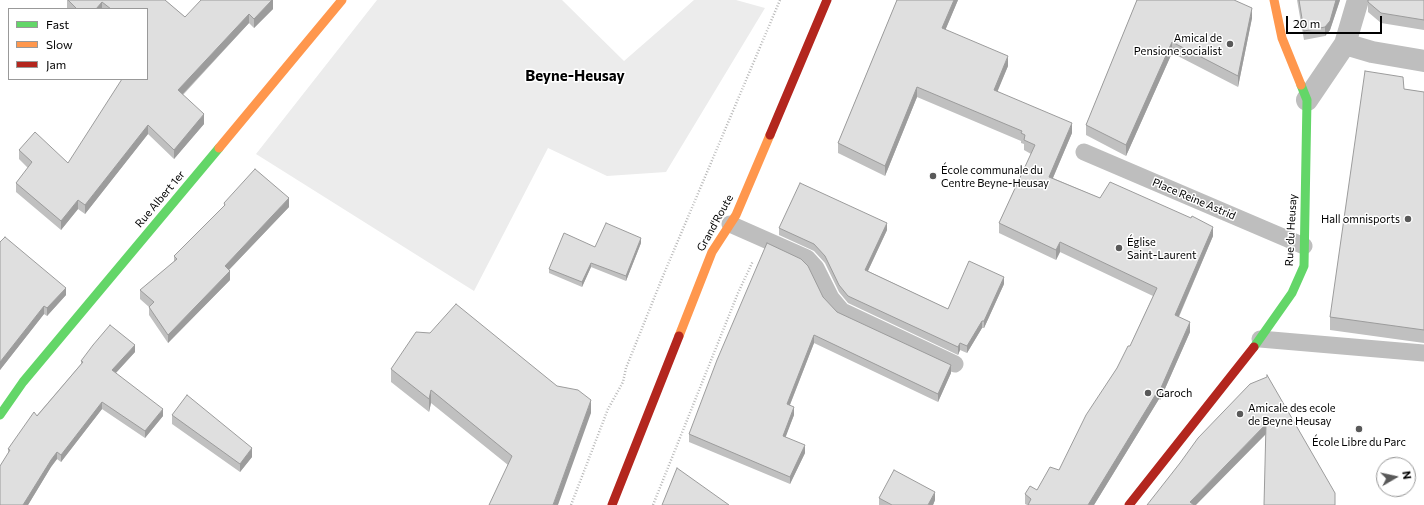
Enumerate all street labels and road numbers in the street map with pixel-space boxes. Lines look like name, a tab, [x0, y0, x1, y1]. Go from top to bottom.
street label: Rue Albert 1er	[132, 168, 188, 230]
street label: Place Reine Astrid	[1150, 175, 1238, 223]
street label: Grand'Route	[694, 192, 736, 254]
street label: Rue du Heusay	[1283, 193, 1299, 267]

